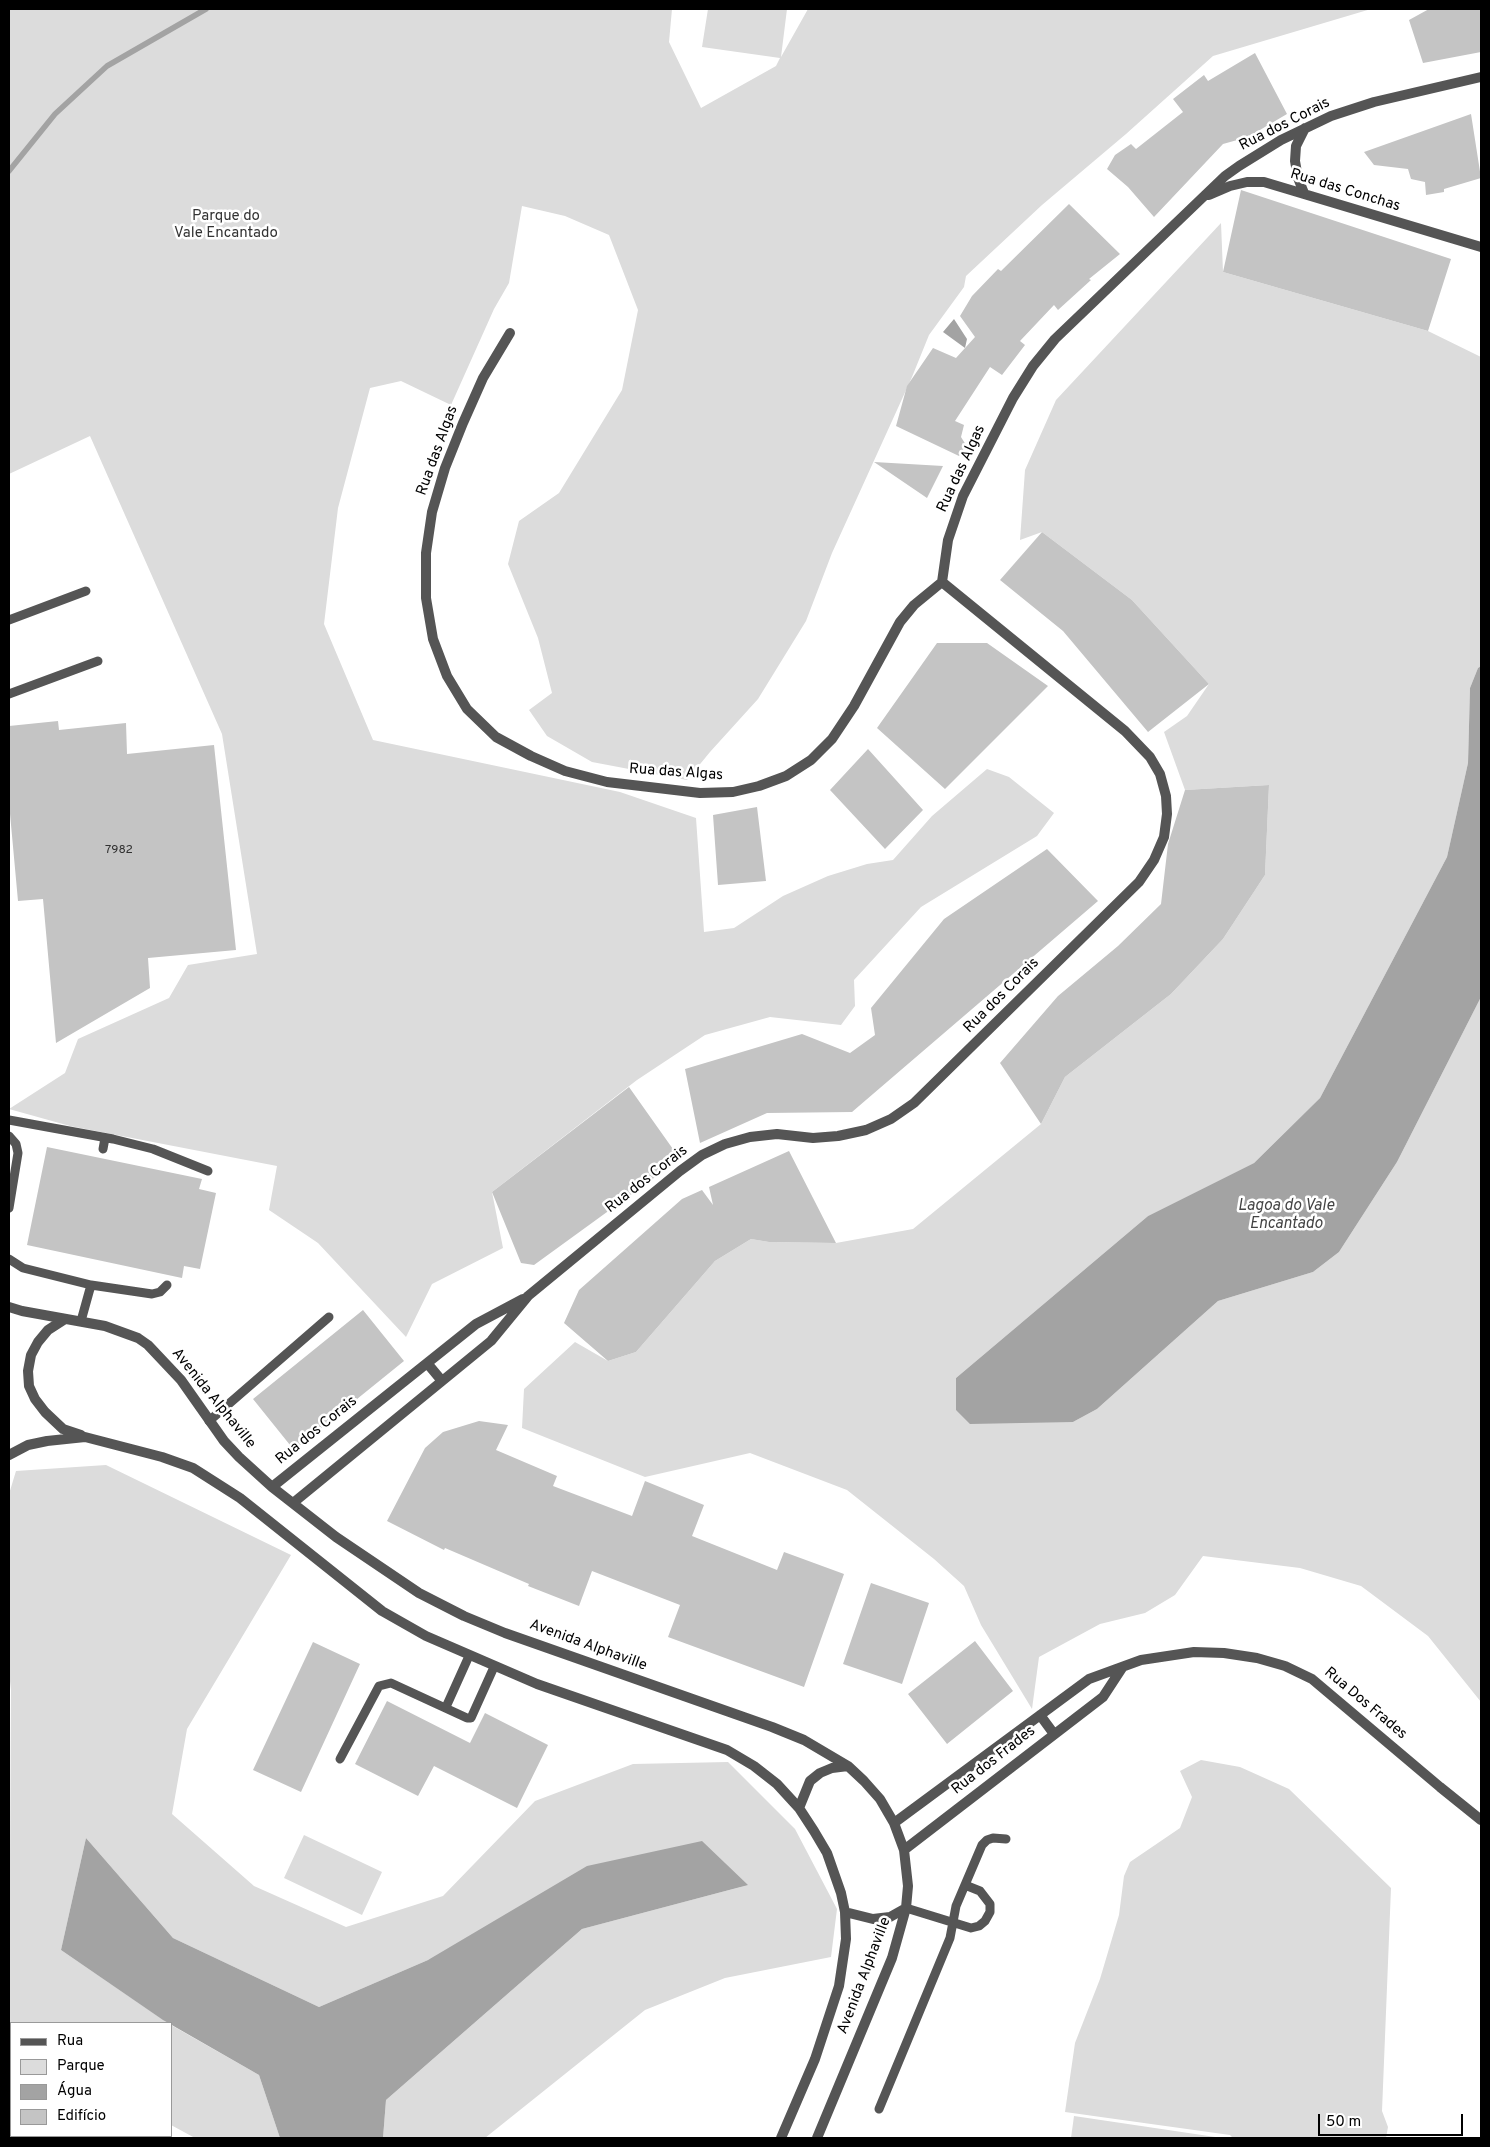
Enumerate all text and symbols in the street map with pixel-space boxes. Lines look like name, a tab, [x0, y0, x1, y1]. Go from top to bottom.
street label: Rua dos Corais	[1237, 94, 1333, 156]
street label: Rua das Conchas	[1288, 166, 1402, 216]
park label: Parque do Vale Encantado	[174, 208, 278, 243]
street label: Rua das Algas	[413, 404, 463, 498]
street label: Rua das Algas	[934, 423, 990, 515]
street label: Rua das Algas	[628, 761, 724, 785]
house number: 7982	[105, 844, 133, 858]
street label: Rua dos Corais	[961, 955, 1043, 1037]
street label: Rua dos Corais	[602, 1142, 692, 1218]
water label: Lagoa do Vale Encantado	[1238, 1197, 1334, 1235]
street label: Avenida Alphaville	[167, 1345, 259, 1453]
street label: Rua dos Corais	[273, 1393, 361, 1469]
street label: Avenida Alphaville	[527, 1616, 649, 1676]
street label: Rua Dos Frades	[1320, 1664, 1410, 1744]
street label: Rua dos Frades	[949, 1723, 1039, 1799]
street label: Avenida Alphaville	[834, 1915, 896, 2037]
legend	[10, 2022, 172, 2137]
text: Rua	[57, 2032, 83, 2051]
text: Parque	[57, 2057, 105, 2076]
text: Água	[57, 2082, 92, 2101]
scale bar	[1320, 2104, 1465, 2136]
text: Edifício	[57, 2107, 106, 2126]
text: 50 m	[1326, 2113, 1361, 2132]

